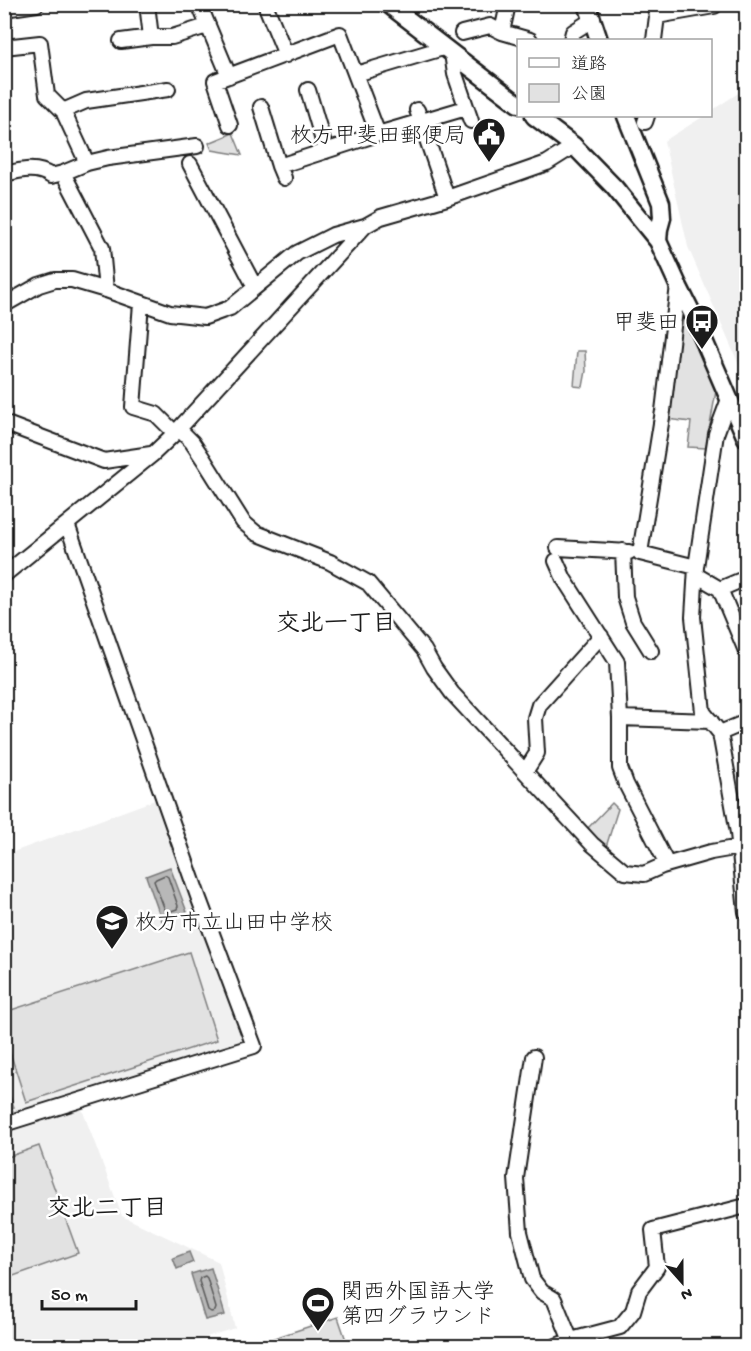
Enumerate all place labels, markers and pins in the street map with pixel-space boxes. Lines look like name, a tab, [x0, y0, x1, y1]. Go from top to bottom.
public building icon: 枚方甲斐田郵便局	[471, 116, 507, 163]
place label: 枚方甲斐田郵便局	[290, 124, 466, 151]
bus stop icon: 甲斐田	[684, 303, 720, 350]
place label: 甲斐田	[613, 311, 679, 338]
school or university icon: 枚方市立山田中学校	[94, 903, 130, 950]
place label: 枚方市立山田中学校	[135, 910, 333, 938]
place label: 関西外国語大学 第四グラウンド	[341, 1280, 495, 1332]
sports icon: 関西外国語大学 第四グラウンド	[300, 1285, 336, 1332]

